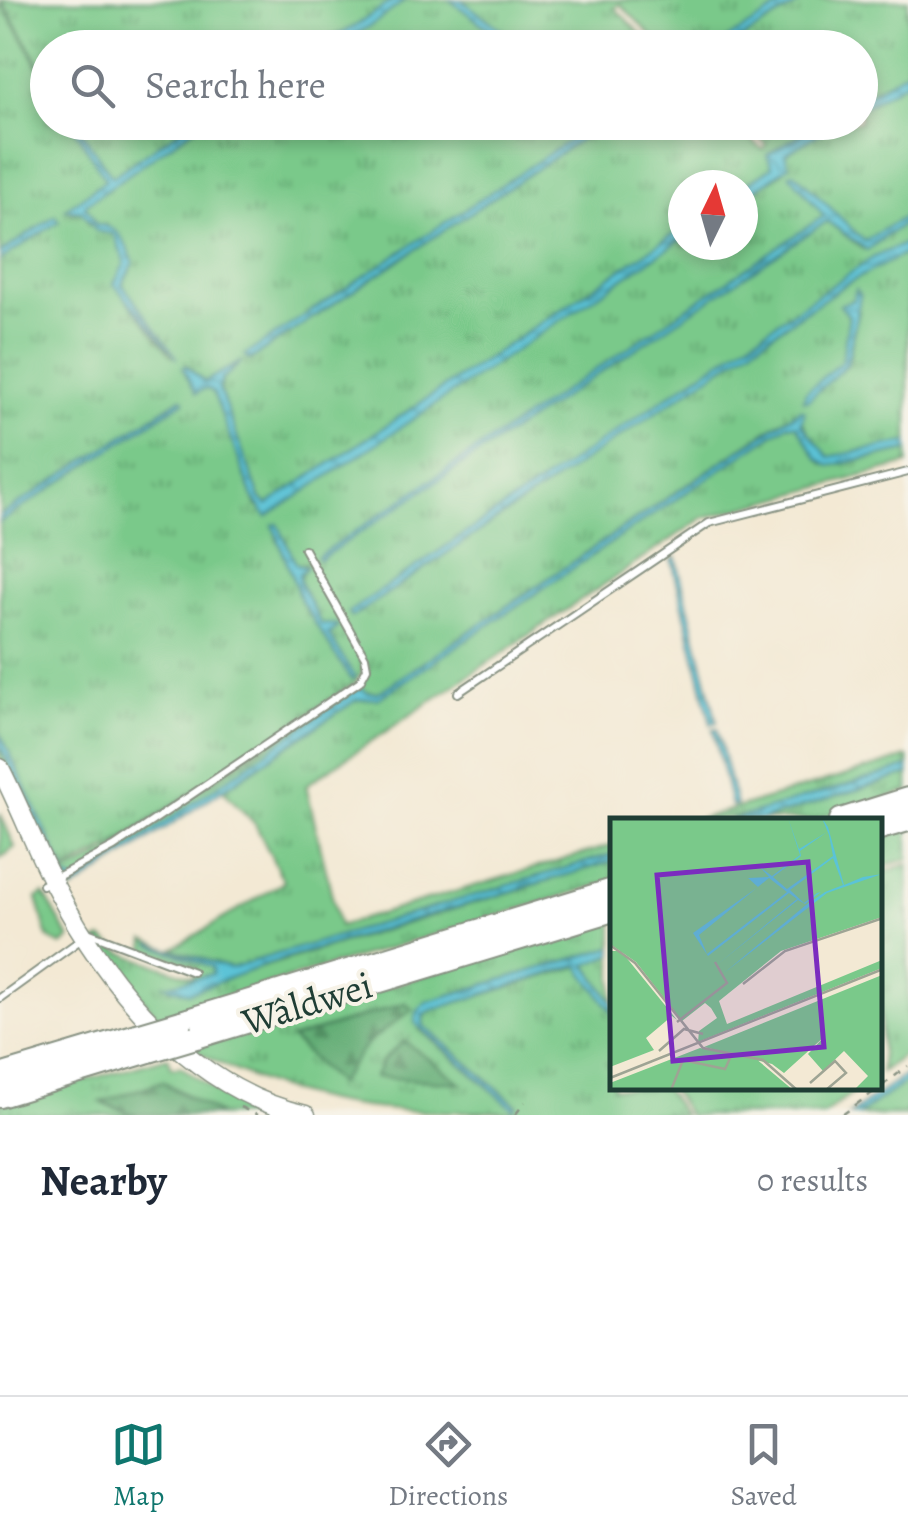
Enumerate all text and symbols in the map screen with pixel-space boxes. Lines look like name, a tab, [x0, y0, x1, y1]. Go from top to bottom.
search box	[30, 30, 878, 140]
icon: search	[65, 58, 120, 113]
text: Search here	[145, 59, 326, 111]
north arrow	[668, 170, 758, 260]
inset map	[610, 818, 883, 1090]
street label: Wâldwei	[235, 959, 379, 1048]
text: Nearby	[40, 1152, 167, 1209]
text: 0 results	[757, 1158, 868, 1202]
tab: Map	[111, 1417, 166, 1515]
tab: Directions	[388, 1417, 508, 1515]
tab: Saved	[731, 1417, 797, 1515]

